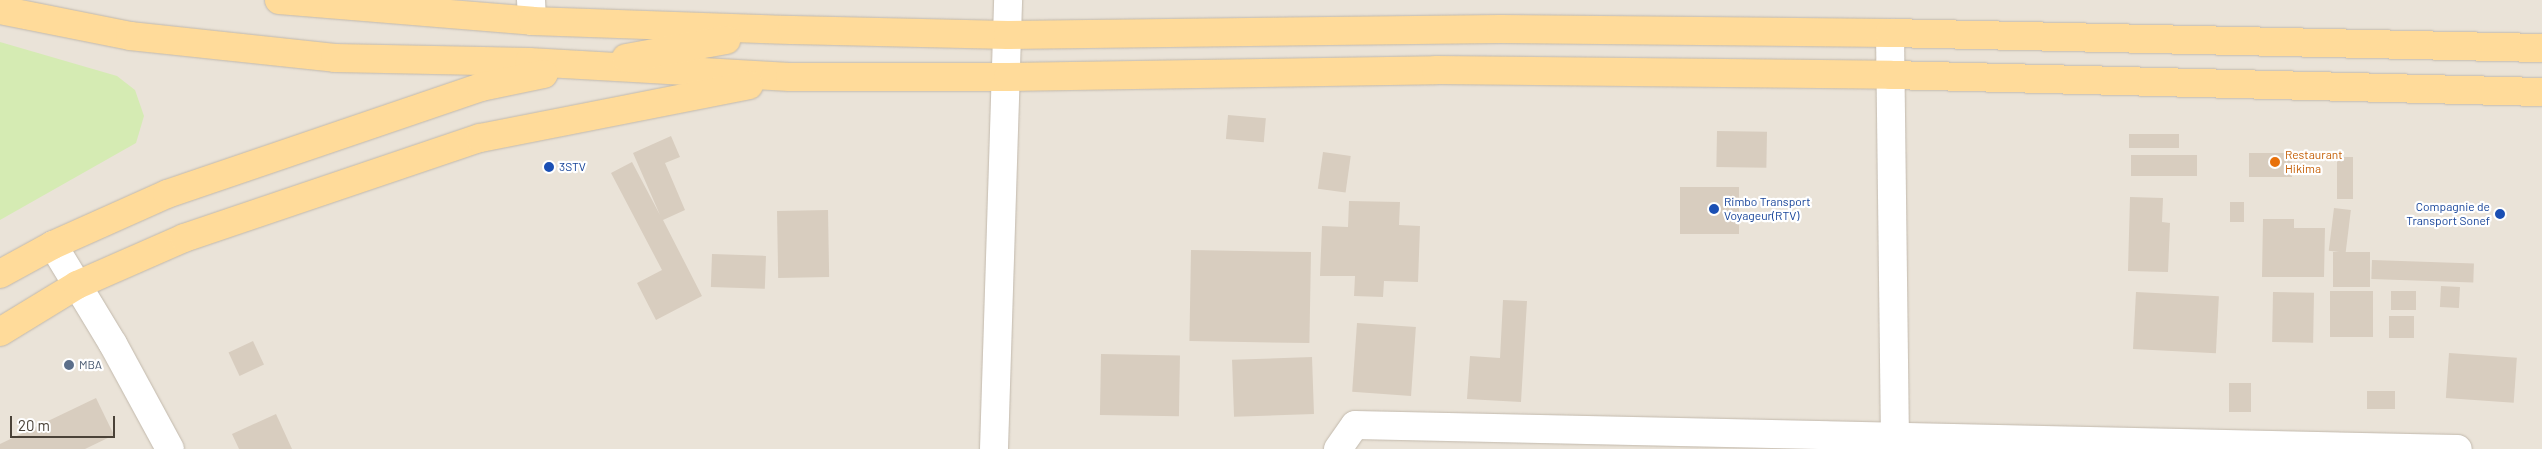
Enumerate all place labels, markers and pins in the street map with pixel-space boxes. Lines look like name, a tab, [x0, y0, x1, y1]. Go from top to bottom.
place label: Restaurant Hikima	[2285, 148, 2343, 176]
marker: Restaurant Hikima	[2269, 156, 2281, 168]
place label: 3STV	[559, 160, 586, 174]
marker: 3STV	[543, 161, 555, 173]
place label: Rimbo Transport Voyageur(RTV)	[1724, 195, 1811, 223]
place label: Compagnie de Transport Sonef	[2406, 200, 2490, 228]
marker: Rimbo Transport Voyageur(RTV)	[1708, 203, 1720, 215]
marker: Compagnie de Transport Sonef	[2494, 208, 2506, 220]
place label: MBA	[79, 358, 102, 372]
marker: MBA	[63, 359, 75, 371]

